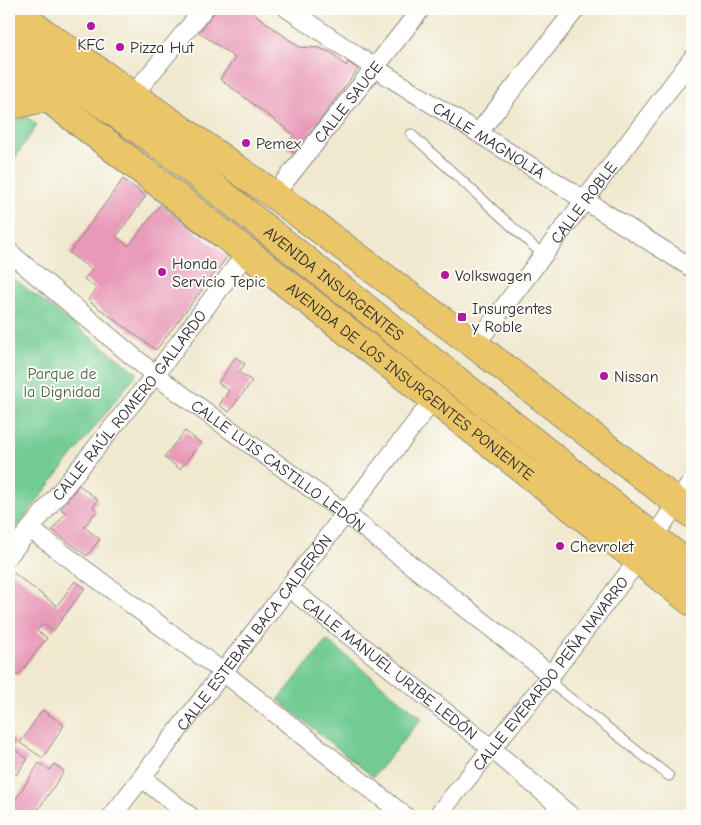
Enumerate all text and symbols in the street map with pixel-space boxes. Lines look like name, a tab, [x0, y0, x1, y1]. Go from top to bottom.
marker: KFC	[85, 20, 97, 32]
place label: KFC	[77, 36, 105, 54]
place label: Pizza Hut	[130, 39, 194, 57]
marker: Pizza Hut	[114, 41, 126, 53]
street label: CALLE SAUCE	[311, 58, 386, 147]
street label: CALLE MAGNOLIA	[429, 99, 548, 183]
place label: Pemex	[256, 135, 302, 153]
marker: Pemex	[240, 137, 252, 149]
street label: CALLE ROBLE	[547, 158, 621, 247]
street label: AVENIDA INSURGENTES	[260, 223, 407, 345]
place label: Honda Servicio Tepic	[172, 255, 266, 291]
marker: Honda Servicio Tepic	[156, 266, 168, 278]
place label: Volkswagen	[455, 267, 532, 285]
marker: Volkswagen	[439, 269, 451, 281]
street label: AVENIDA DE LOS INSURGENTES PONIENTE	[282, 279, 538, 485]
place label: Insurgentes y Roble	[471, 300, 552, 336]
street label: CALLE RAÚL ROMERO GALLARDO	[49, 307, 210, 504]
marker: Insurgentes y Roble	[456, 311, 468, 323]
park label: Parque de la Dignidad	[24, 365, 100, 401]
place label: Nissan	[614, 368, 659, 386]
marker: Nissan	[598, 370, 610, 382]
street label: CALLE LUIS CASTILLO LEDÓN	[187, 396, 369, 536]
street label: CALLE ESTEBAN BACA CALDERÓN	[173, 531, 336, 735]
place label: Chevrolet	[570, 538, 634, 556]
marker: Chevrolet	[554, 540, 566, 552]
street label: CALLE EVERARDO PEÑA NAVARRO	[469, 573, 632, 775]
street label: CALLE MANUEL URIBE LEDÓN	[298, 594, 481, 744]

